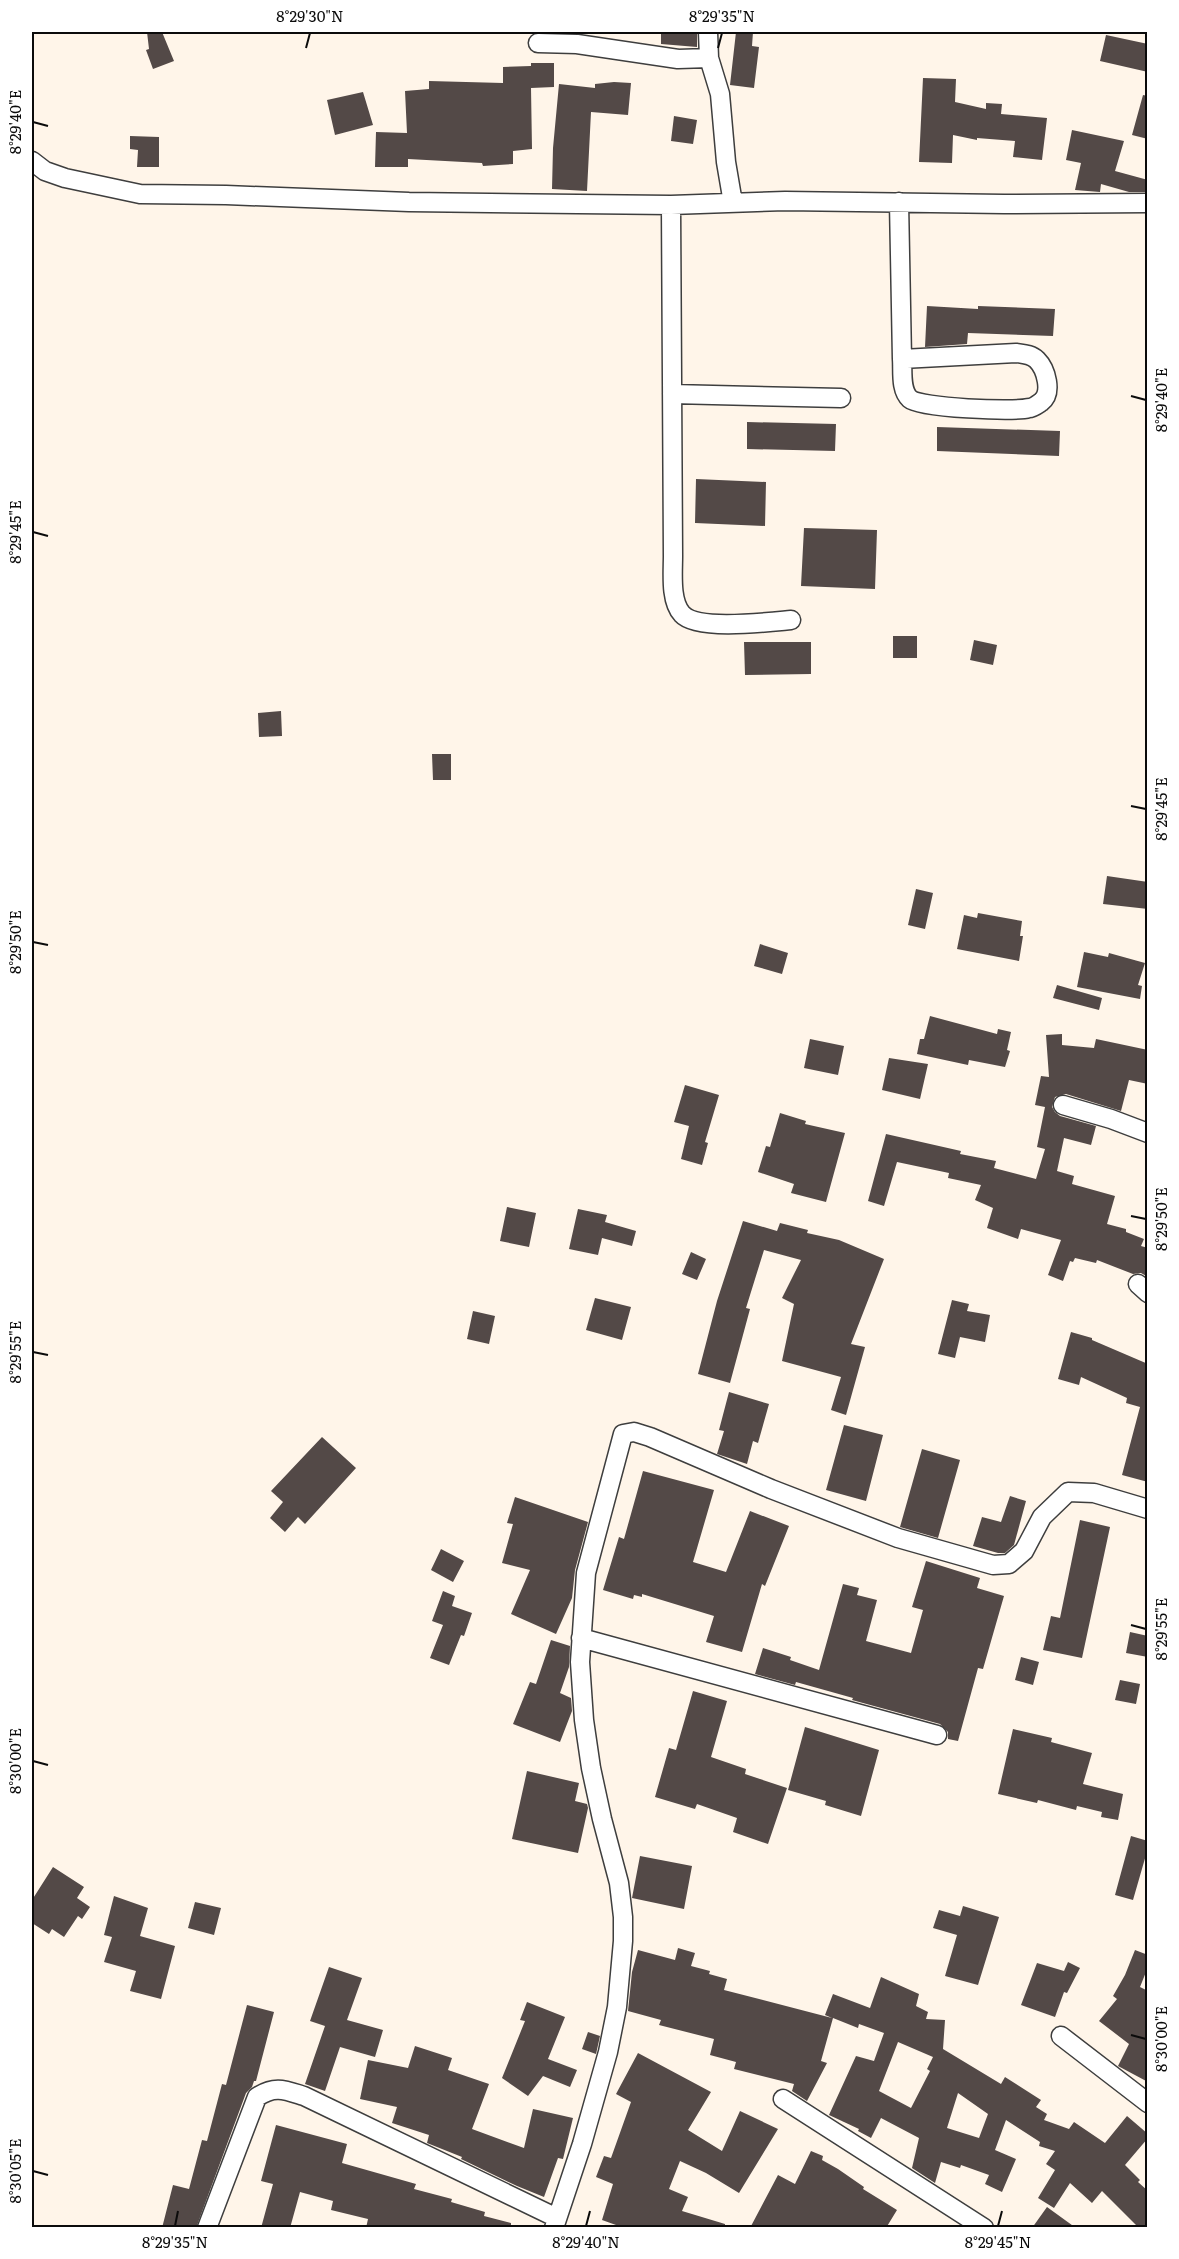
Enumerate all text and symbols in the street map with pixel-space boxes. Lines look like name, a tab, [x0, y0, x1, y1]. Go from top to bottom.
text: 8°29'30"N	[276, 4, 344, 27]
text: 8°29'35"N	[689, 4, 755, 27]
text: 8°29'40"E	[3, 90, 26, 154]
text: 8°29'40"E	[1149, 368, 1172, 432]
text: 8°29'45"E	[3, 500, 26, 564]
text: 8°29'45"E	[1149, 777, 1172, 841]
text: 8°29'50"E	[3, 910, 26, 974]
text: 8°29'50"E	[1149, 1187, 1172, 1251]
text: 8°29'55"E	[3, 1321, 26, 1383]
text: 8°29'55"E	[1149, 1598, 1172, 1660]
text: 8°30'00"E	[3, 1728, 26, 1794]
text: 8°30'00"E	[1149, 2006, 1172, 2072]
text: 8°30'05"E	[3, 2138, 26, 2204]
text: 8°29'35"N	[142, 2230, 208, 2253]
text: 8°29'40"N	[552, 2230, 620, 2253]
text: 8°29'45"N	[965, 2230, 1031, 2253]

